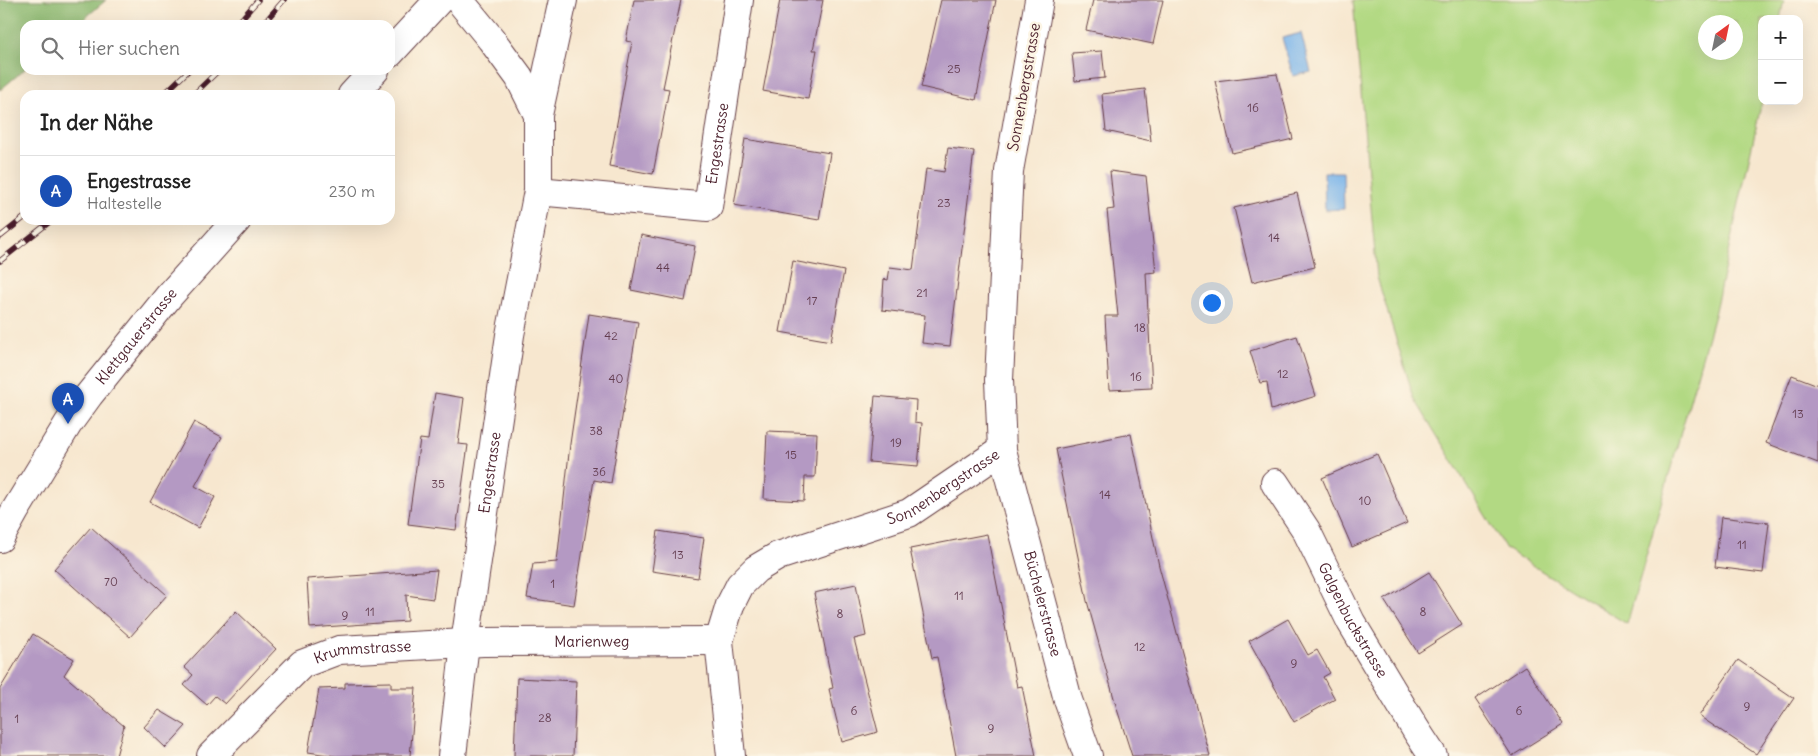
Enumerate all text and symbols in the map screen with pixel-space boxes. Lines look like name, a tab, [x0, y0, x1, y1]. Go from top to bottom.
north arrow	[1698, 15, 1743, 60]
map controls	[1758, 15, 1803, 105]
button: +	[1758, 15, 1803, 60]
search box	[20, 20, 395, 75]
street label: Sonnenbergstrasse	[1003, 21, 1044, 152]
icon: search	[38, 34, 66, 62]
text: Hier suchen	[78, 36, 180, 60]
button: −	[1758, 60, 1803, 105]
house number: 25	[947, 61, 961, 76]
house number: 16	[1247, 100, 1259, 115]
street label: Engestrasse	[702, 101, 732, 185]
text: In der Nähe	[40, 109, 153, 136]
text: Engestrasse	[87, 169, 191, 193]
text: A	[51, 181, 61, 201]
text: 230 m	[329, 181, 375, 201]
text: Haltestelle	[87, 193, 162, 213]
house number: 23	[937, 195, 951, 210]
house number: 14	[1268, 230, 1280, 245]
house number: 44	[656, 260, 670, 275]
street label: Klettgauerstrasse	[91, 284, 181, 388]
house number: 21	[916, 285, 928, 300]
your location	[1199, 290, 1225, 316]
house number: 17	[807, 293, 817, 308]
house number: 18	[1134, 320, 1146, 335]
house number: 42	[604, 328, 618, 343]
house number: 12	[1277, 366, 1289, 381]
house number: 16	[1130, 369, 1142, 384]
house number: 40	[609, 371, 624, 386]
pin: A	[52, 383, 84, 424]
house number: 13	[1792, 406, 1804, 421]
house number: 38	[589, 423, 603, 438]
street label: Engestrasse	[474, 431, 505, 514]
house number: 19	[890, 435, 902, 450]
street label: Sonnenbergstrasse	[884, 445, 1003, 529]
house number: 15	[785, 447, 797, 462]
house number: 36	[592, 464, 606, 479]
house number: 35	[431, 476, 445, 491]
house number: 14	[1099, 487, 1111, 502]
house number: 10	[1359, 493, 1371, 508]
house number: 11	[1737, 537, 1747, 552]
house number: 13	[672, 547, 684, 562]
street label: Büchelerstrasse	[1020, 549, 1066, 659]
street label: Galgenbuckstrasse	[1314, 559, 1392, 681]
house number: 70	[104, 574, 118, 589]
house number: 1	[551, 576, 555, 591]
house number: 11	[954, 588, 964, 603]
house number: 11	[365, 604, 375, 619]
house number: 8	[1420, 604, 1427, 619]
house number: 8	[837, 606, 844, 621]
house number: 9	[342, 608, 349, 623]
street label: Marienweg	[554, 631, 629, 651]
street label: Krummstrasse	[311, 636, 412, 668]
house number: 12	[1134, 639, 1146, 654]
house number: 9	[1291, 656, 1298, 671]
house number: 9	[1744, 699, 1751, 714]
house number: 6	[851, 703, 858, 718]
house number: 6	[1516, 703, 1523, 718]
house number: 28	[538, 710, 552, 725]
house number: 1	[15, 711, 19, 726]
house number: 9	[988, 721, 995, 736]

